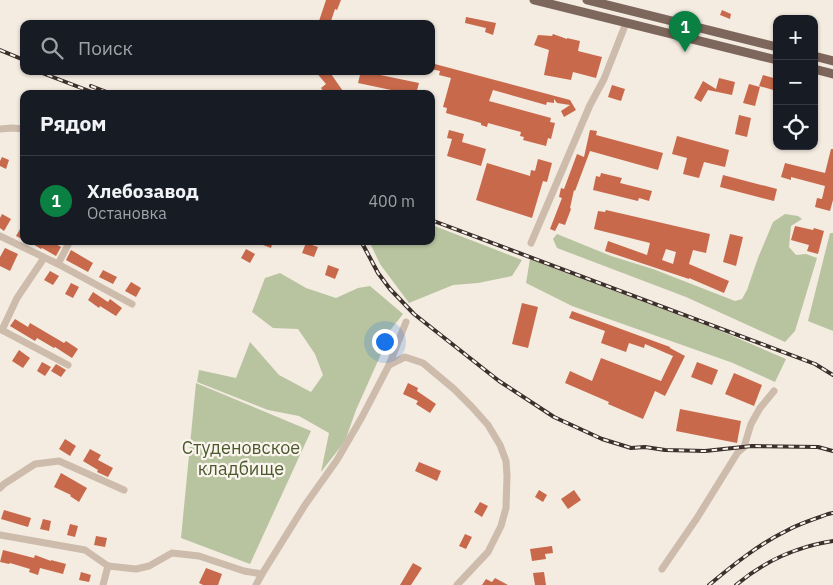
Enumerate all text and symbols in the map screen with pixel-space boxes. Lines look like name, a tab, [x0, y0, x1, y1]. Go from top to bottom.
pin: 1	[669, 11, 701, 52]
map controls	[773, 15, 818, 150]
button: +	[773, 15, 818, 60]
search box	[20, 20, 435, 75]
icon: search	[38, 34, 66, 62]
text: Поиск	[78, 36, 133, 60]
button: −	[773, 60, 818, 105]
button: locate	[773, 105, 818, 150]
text: Рядом	[40, 109, 107, 137]
text: Хлебозавод	[87, 179, 198, 203]
text: 1	[51, 191, 61, 211]
text: 400 m	[368, 191, 415, 211]
text: Остановка	[87, 203, 167, 223]
your location	[372, 329, 398, 355]
park label: Студеновское кладбище	[182, 436, 300, 480]

